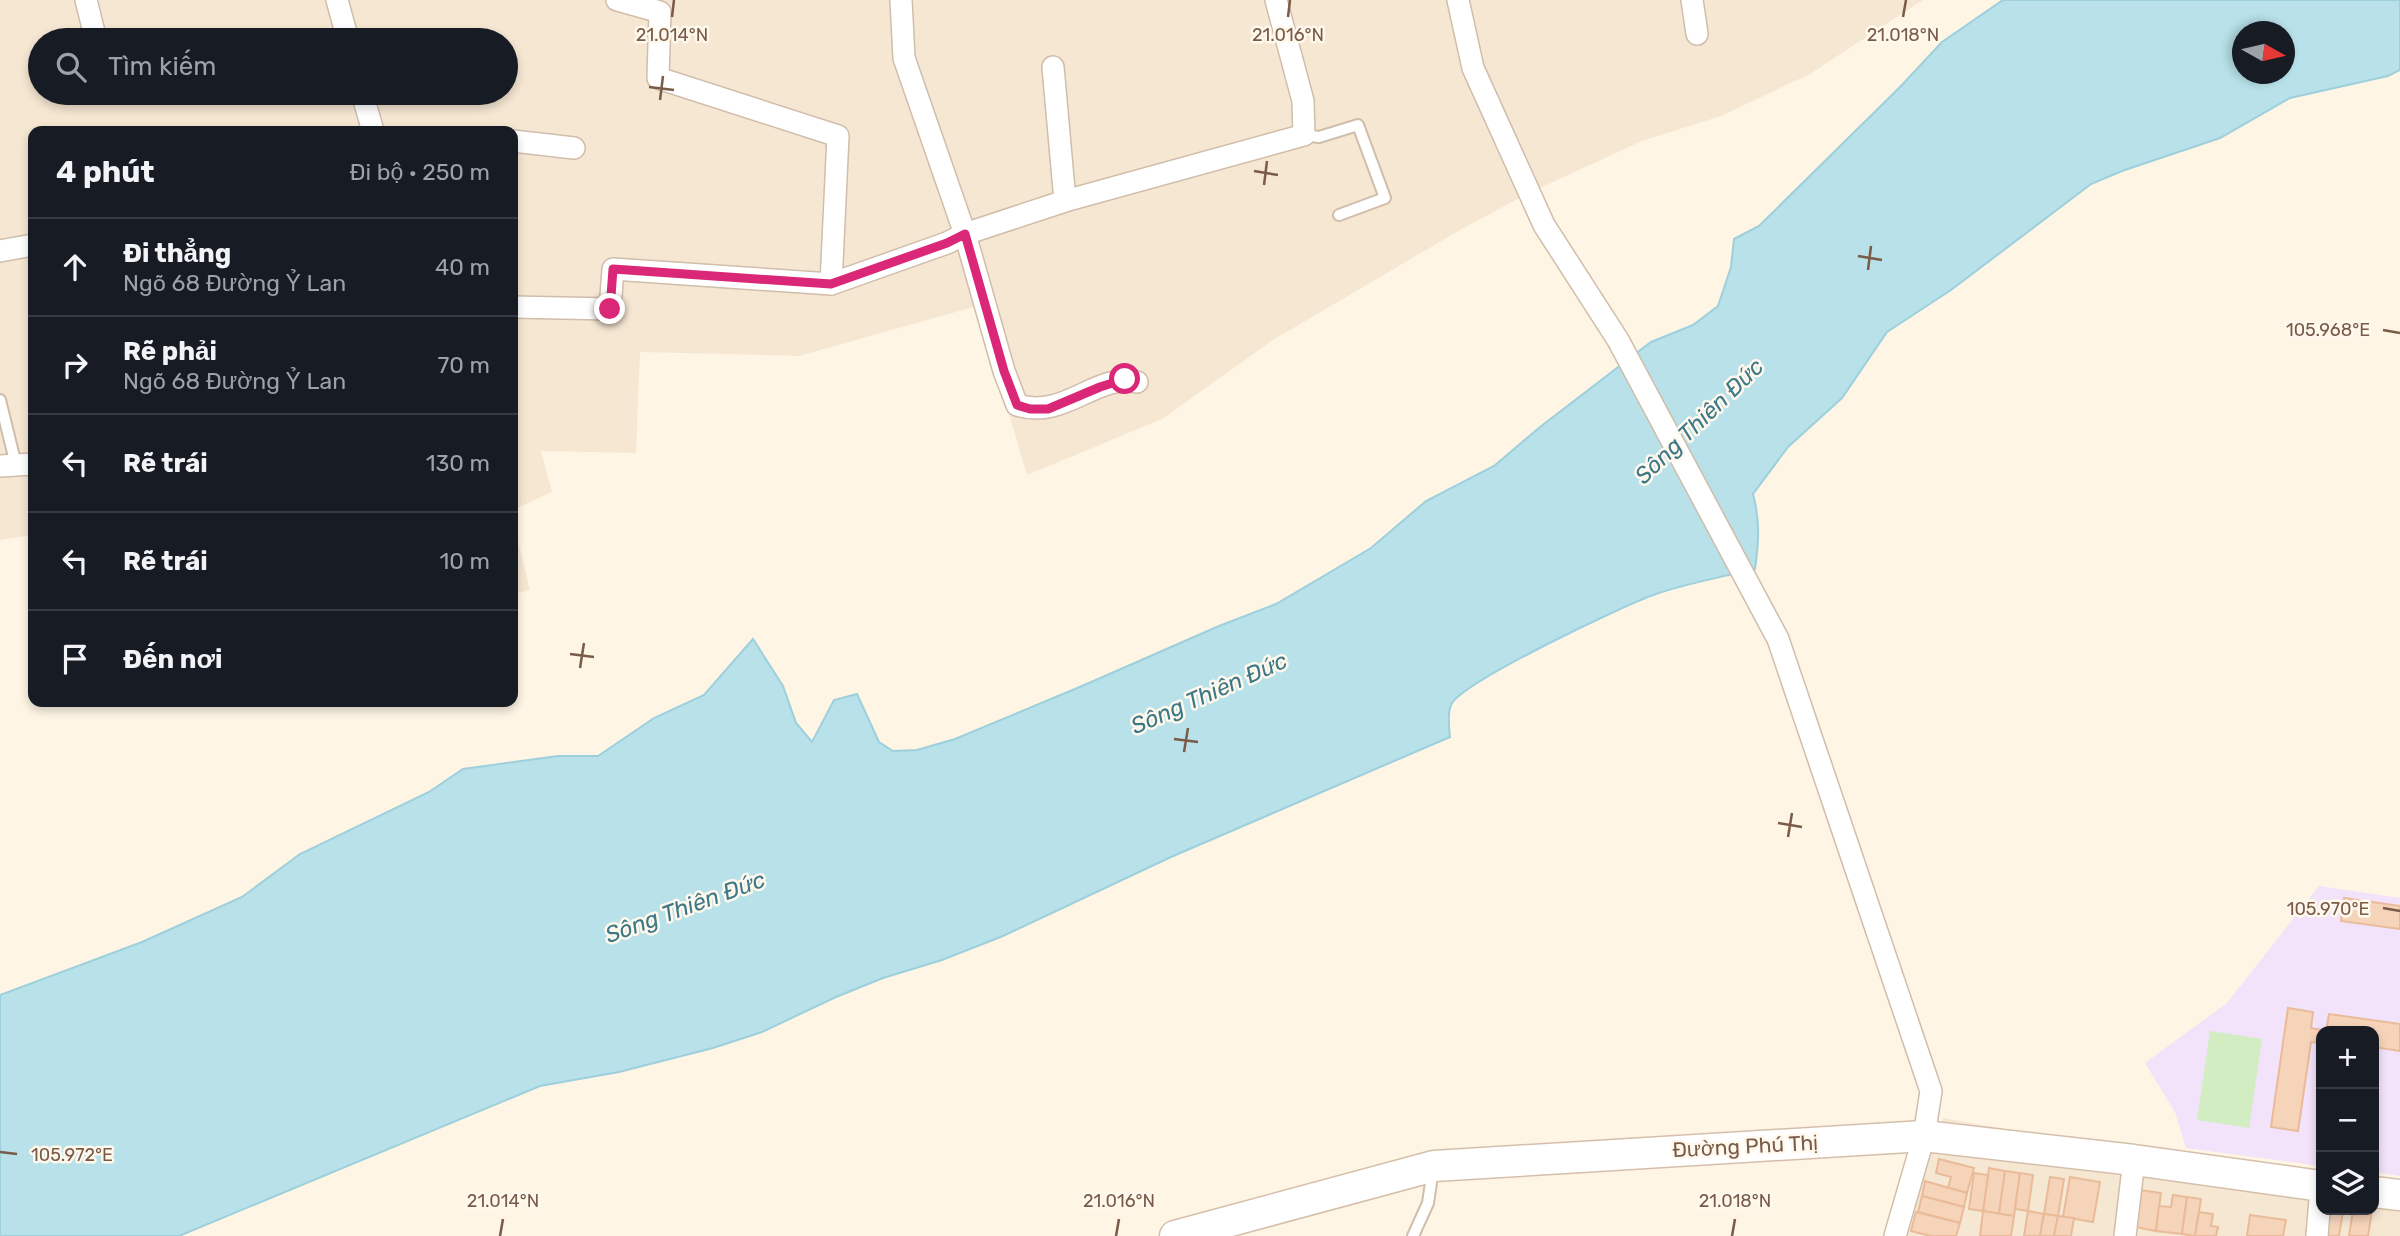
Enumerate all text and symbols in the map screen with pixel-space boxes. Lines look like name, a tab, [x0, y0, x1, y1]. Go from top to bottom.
north arrow	[2232, 21, 2295, 84]
text: 21.014°N	[636, 24, 708, 46]
text: 21.016°N	[1252, 24, 1324, 46]
text: 21.018°N	[1867, 24, 1939, 46]
search box	[28, 28, 518, 105]
icon: search	[52, 48, 90, 86]
text: Tìm kiếm	[108, 51, 216, 82]
text: 4 phút	[56, 154, 155, 190]
text: Đi bộ · 250 m	[350, 158, 490, 186]
text: Đi thẳng	[123, 238, 231, 269]
icon: ahead	[56, 248, 94, 286]
text: 40 m	[435, 253, 490, 281]
text: Ngõ 68 Đường Ỷ Lan	[123, 269, 346, 297]
route end	[594, 293, 625, 324]
text: 105.968°E	[2286, 319, 2370, 341]
text: Rẽ phải	[123, 336, 217, 367]
icon: right	[56, 346, 94, 384]
text: 70 m	[438, 351, 490, 379]
water label: Sông Thiên Đức	[1629, 352, 1770, 490]
route start	[1109, 363, 1140, 394]
text: Ngõ 68 Đường Ỷ Lan	[123, 367, 346, 395]
icon: left	[56, 444, 94, 482]
text: Rẽ trái	[123, 448, 208, 479]
text: 130 m	[426, 449, 490, 477]
icon: left	[56, 542, 94, 580]
text: Rẽ trái	[123, 546, 208, 577]
text: 10 m	[439, 547, 490, 575]
icon: arrive	[56, 640, 94, 678]
text: Đến nơi	[123, 644, 222, 675]
water label: Sông Thiên Đức	[1126, 646, 1292, 740]
water label: Sông Thiên Đức	[601, 865, 769, 949]
text: 105.970°E	[2287, 898, 2369, 920]
map controls	[2316, 1026, 2379, 1215]
button: +	[2316, 1026, 2379, 1089]
button: −	[2316, 1089, 2379, 1152]
street label: Đường Phú Thị	[1672, 1130, 1818, 1162]
text: 105.972°E	[31, 1144, 113, 1166]
button: layers	[2316, 1152, 2379, 1215]
text: 21.014°N	[467, 1190, 539, 1212]
text: 21.016°N	[1083, 1190, 1155, 1212]
text: 21.018°N	[1699, 1190, 1771, 1212]

